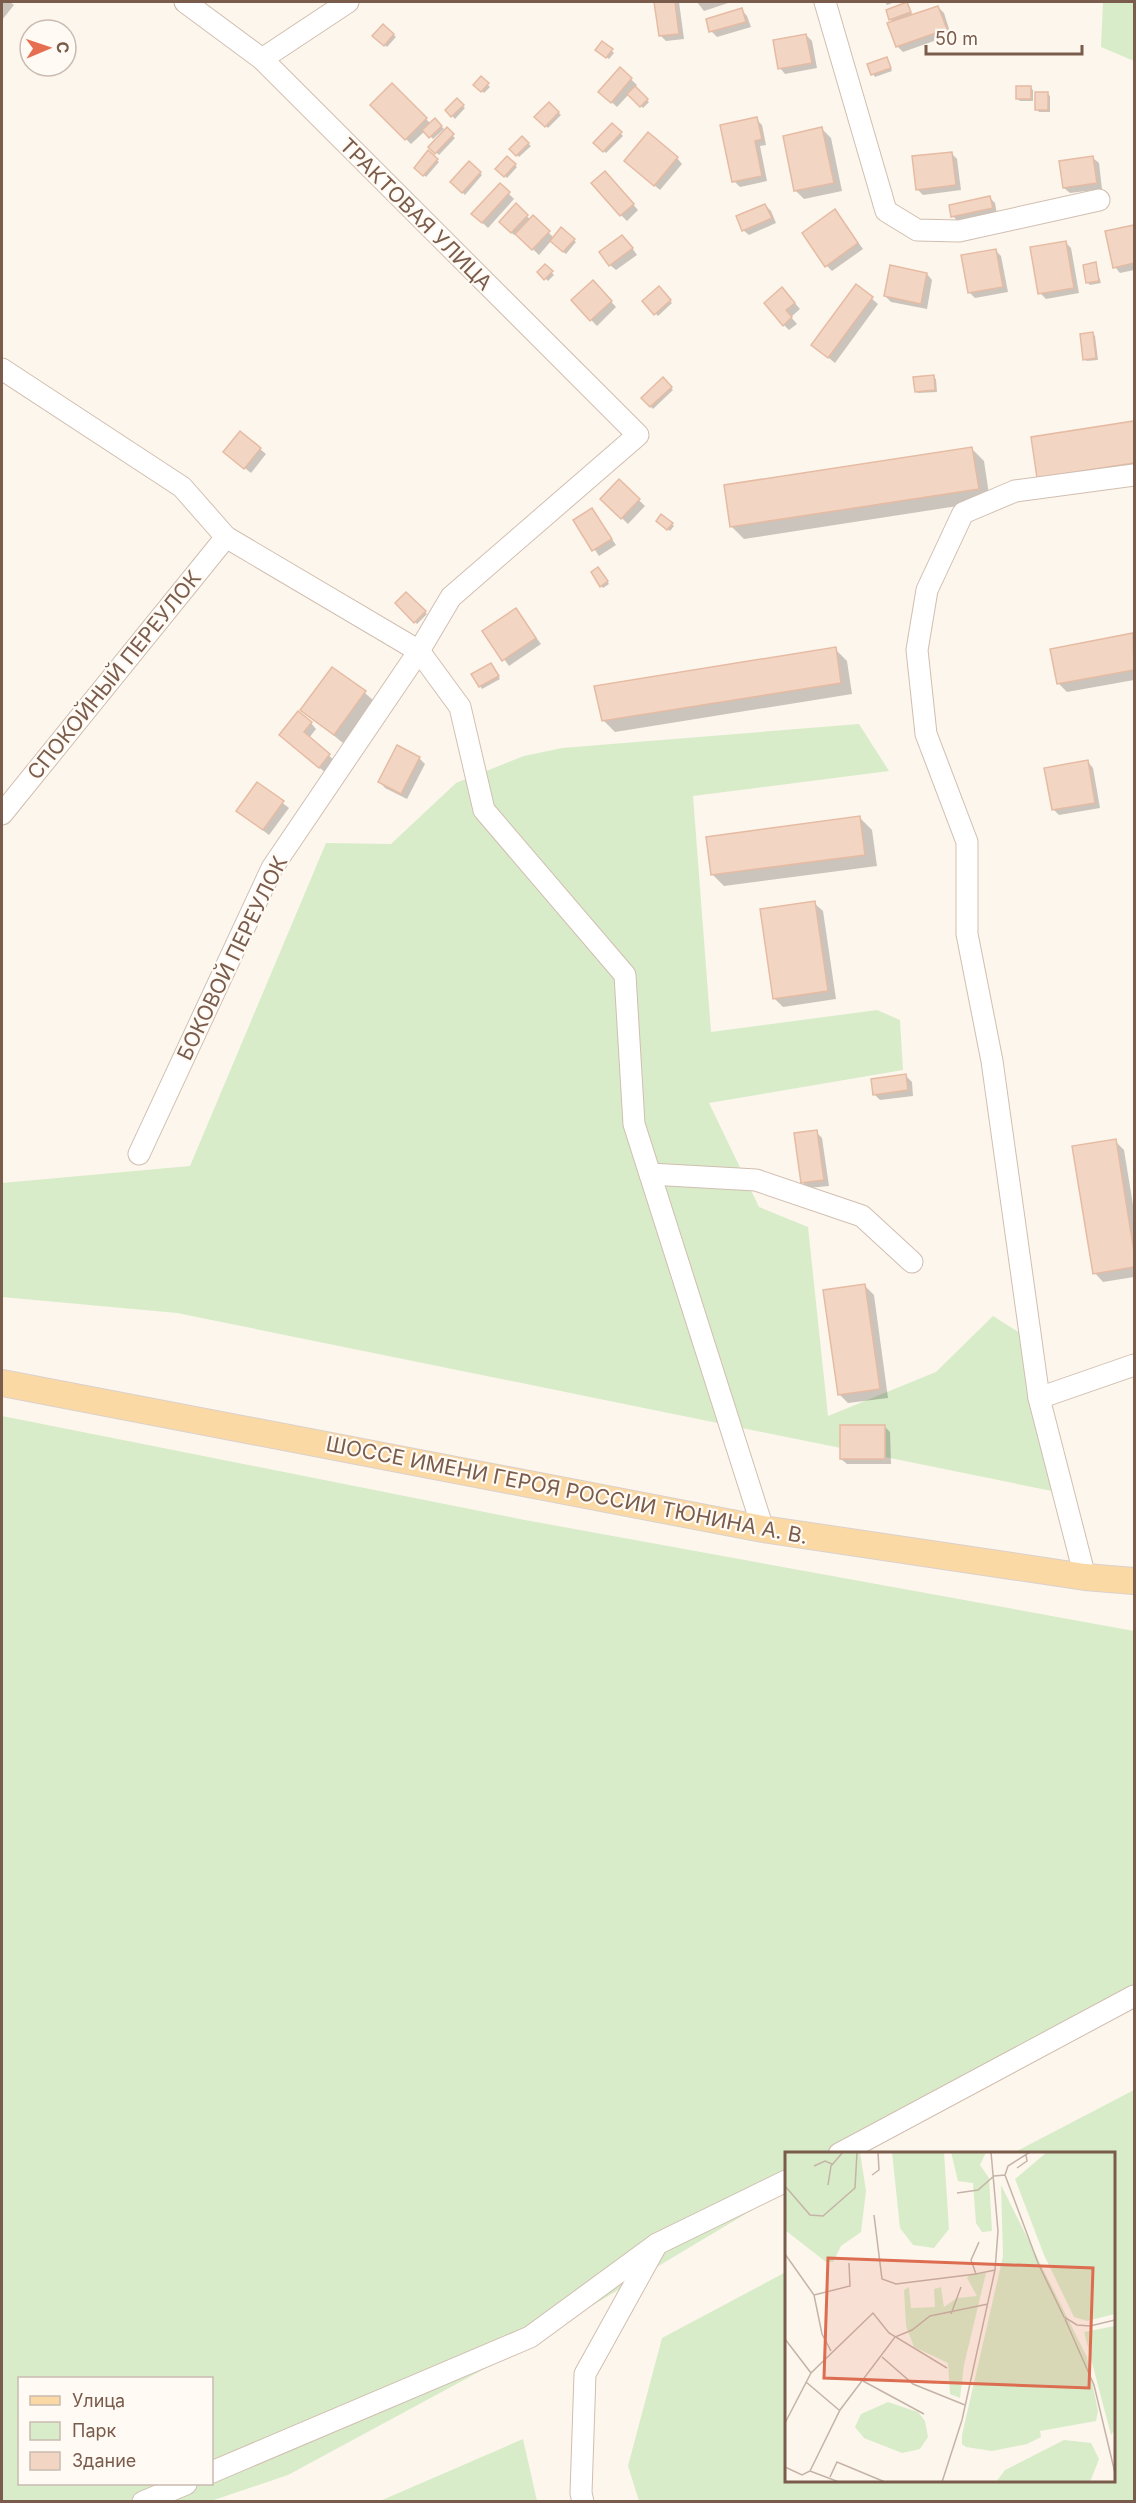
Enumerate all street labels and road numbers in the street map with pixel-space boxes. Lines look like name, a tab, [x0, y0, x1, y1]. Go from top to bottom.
street label: ТРАКТОВАЯ УЛИЦА	[335, 133, 497, 295]
street label: СПОКОЙНЫЙ ПЕРЕУЛОК	[21, 565, 206, 784]
street label: БОКОВОЙ ПЕРЕУЛОК	[171, 851, 292, 1064]
street label: ШОССЕ ИМЕНИ ГЕРОЯ РОССИИ ТЮНИНА А. В.	[324, 1431, 810, 1549]

